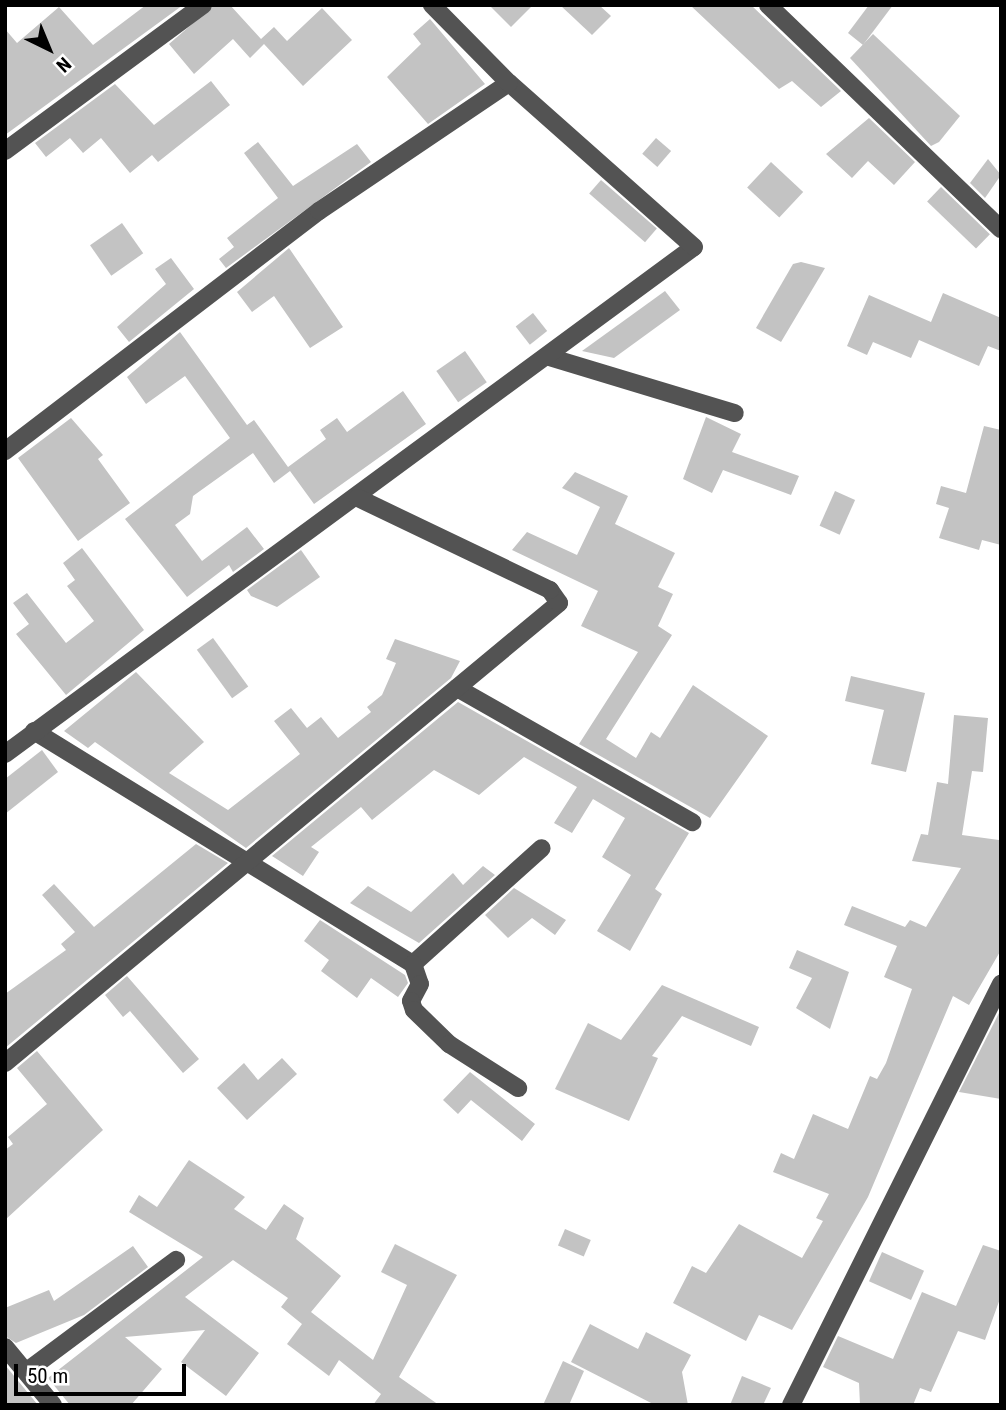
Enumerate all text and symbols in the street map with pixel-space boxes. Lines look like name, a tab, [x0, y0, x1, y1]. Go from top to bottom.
north arrow	[14, 14, 84, 84]
text: N	[52, 52, 76, 77]
scale bar	[18, 1350, 189, 1394]
text: 50 m	[27, 1364, 68, 1388]

